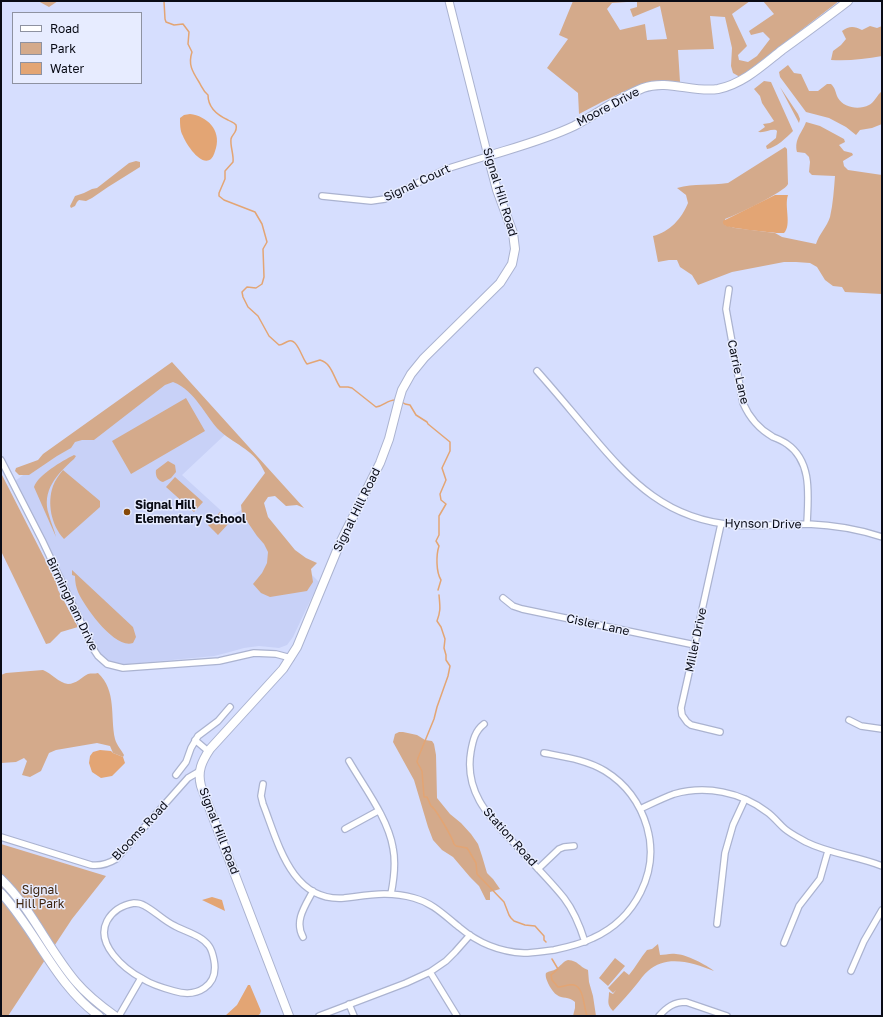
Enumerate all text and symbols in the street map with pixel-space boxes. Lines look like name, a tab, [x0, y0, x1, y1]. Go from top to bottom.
legend	[12, 12, 142, 84]
text: Road	[50, 21, 79, 36]
text: Park	[50, 41, 76, 56]
text: Water	[50, 61, 84, 76]
street label: Moore Drive	[574, 84, 642, 130]
street label: Signal Hill Road	[480, 146, 520, 238]
street label: Signal Court	[382, 161, 452, 205]
street label: Carrie Lane	[724, 338, 752, 406]
street label: Signal Hill Road	[330, 466, 384, 554]
place label: Signal Hill Elementary School	[135, 498, 246, 526]
marker: Signal Hill Elementary School	[122, 507, 132, 517]
street label: Hynson Drive	[724, 516, 802, 532]
street label: Birmingham Drive	[43, 555, 101, 653]
street label: Miller Drive	[682, 606, 710, 674]
street label: Cisler Lane	[565, 611, 631, 639]
street label: Signal Hill Road	[196, 786, 242, 876]
street label: Blooms Road	[109, 798, 171, 864]
street label: Station Road	[480, 805, 540, 869]
park label: Signal Hill Park	[16, 883, 64, 911]

